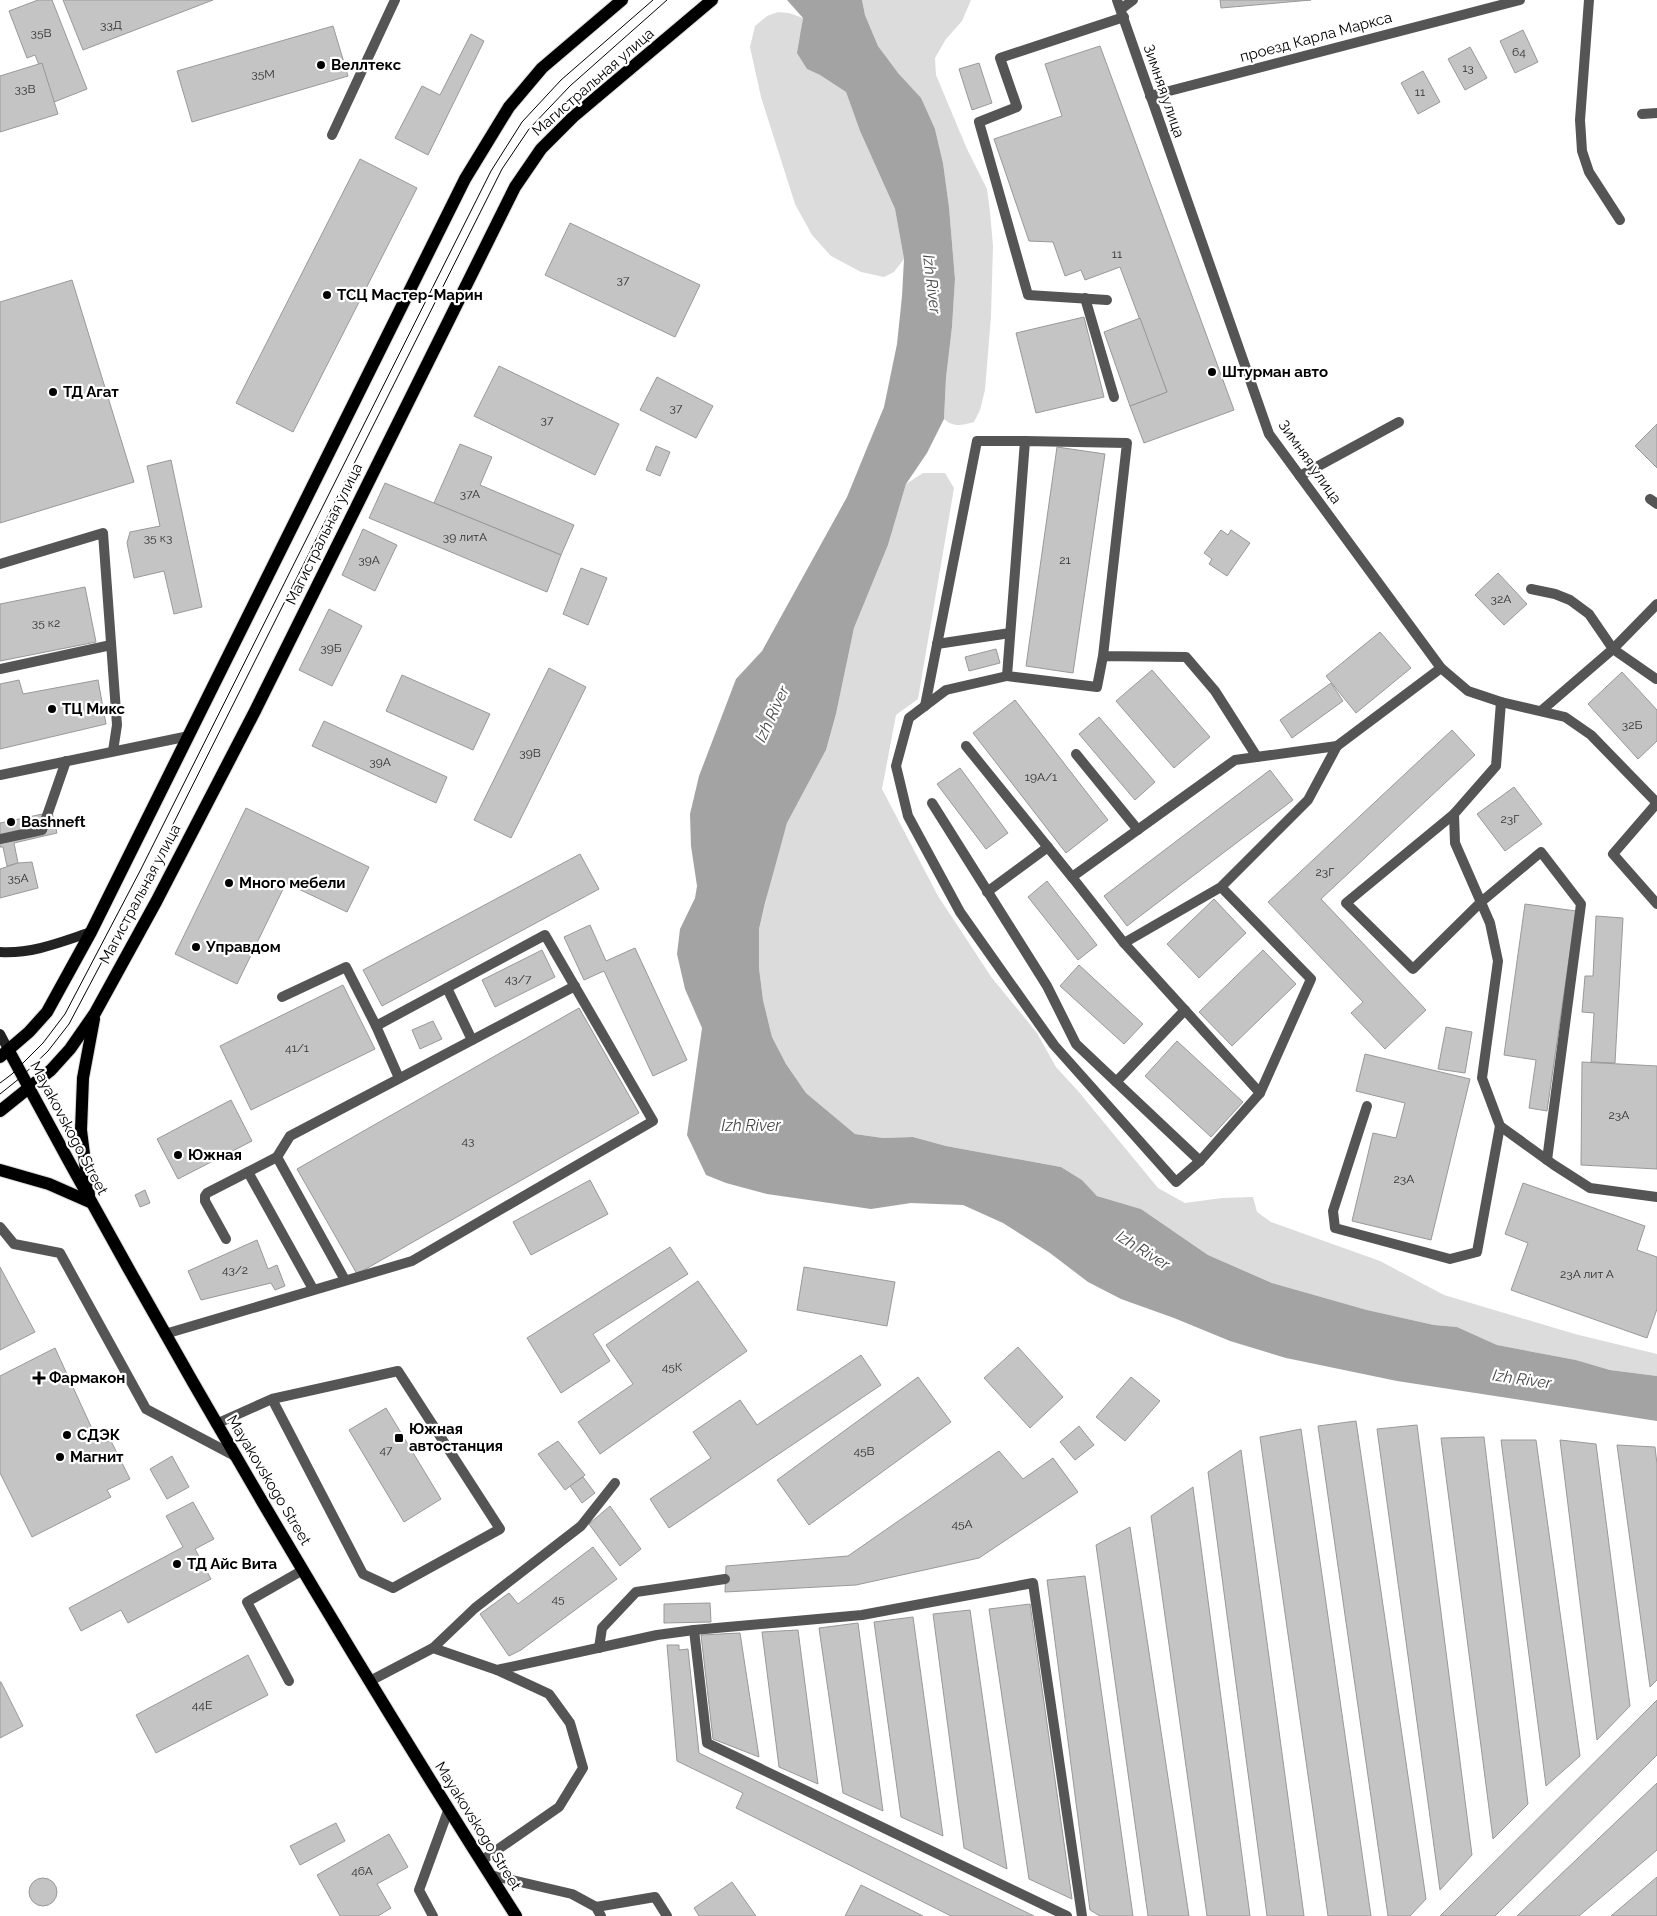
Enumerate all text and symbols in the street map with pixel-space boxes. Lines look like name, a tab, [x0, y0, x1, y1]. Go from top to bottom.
street label: проезд Карла Маркса	[1238, 8, 1394, 66]
house number: 33Д	[100, 18, 122, 32]
street label: Магистральная улица	[528, 24, 658, 140]
house number: 35В	[31, 26, 51, 40]
street label: Зимняя улица	[1140, 42, 1188, 140]
house number: 64	[1512, 45, 1526, 59]
place label: Веллтекс	[331, 56, 402, 74]
marker: Веллтекс	[315, 59, 327, 71]
house number: 13	[1462, 61, 1474, 75]
house number: 35М	[251, 67, 275, 81]
house number: 33В	[15, 82, 35, 96]
house number: 11	[1415, 85, 1425, 99]
house number: 11	[1112, 247, 1122, 261]
water label: Izh River	[919, 253, 945, 315]
house number: 37	[617, 273, 630, 287]
place label: ТСЦ Мастер-Марин	[337, 286, 483, 304]
marker: ТСЦ Мастер-Марин	[321, 289, 333, 301]
place label: Штурман авто	[1222, 363, 1328, 381]
marker: Штурман авто	[1206, 366, 1218, 378]
place label: ТД Агат	[63, 383, 119, 401]
marker: ТД Агат	[47, 386, 59, 398]
house number: 37	[670, 401, 683, 415]
house number: 37	[541, 413, 554, 427]
street label: Зимняя улица	[1275, 417, 1345, 507]
street label: Магистральная улица	[282, 460, 366, 608]
house number: 37А	[460, 487, 480, 501]
house number: 39 литА	[443, 530, 487, 544]
house number: 35 к3	[144, 531, 172, 545]
house number: 39А	[358, 553, 380, 567]
house number: 21	[1059, 553, 1071, 567]
house number: 32А	[1491, 592, 1511, 606]
house number: 35 к2	[32, 616, 60, 630]
house number: 39Б	[320, 641, 342, 655]
water label: Izh River	[751, 683, 793, 745]
place label: ТЦ Микс	[62, 700, 126, 718]
marker: ТЦ Микс	[46, 703, 58, 715]
house number: 32Б	[1622, 718, 1642, 732]
house number: 39В	[519, 746, 541, 760]
house number: 39А	[369, 755, 391, 769]
house number: 19А/1	[1025, 770, 1057, 784]
house number: 23Г	[1501, 812, 1519, 826]
place label: Bashneft	[21, 813, 86, 831]
marker: Bashneft	[5, 816, 17, 828]
street label: Магистральная улица	[96, 821, 184, 967]
house number: 23Г	[1316, 865, 1334, 879]
house number: 35А	[7, 871, 29, 885]
place label: Много мебели	[239, 874, 346, 892]
marker: Много мебели	[223, 877, 235, 889]
place label: Управдом	[205, 938, 281, 956]
marker: Управдом	[190, 941, 202, 953]
house number: 43/7	[505, 972, 532, 986]
house number: 41/1	[285, 1041, 309, 1055]
street label: Mayakovskogo Street	[26, 1058, 112, 1198]
house number: 23А	[1609, 1108, 1629, 1122]
water label: Izh River	[721, 1116, 781, 1135]
house number: 43	[462, 1134, 474, 1148]
place label: Южная	[188, 1146, 242, 1164]
marker: Южная	[172, 1149, 184, 1161]
house number: 23А	[1394, 1172, 1414, 1186]
water label: Izh River	[1113, 1226, 1174, 1274]
house number: 43/2	[222, 1263, 248, 1277]
house number: 23А лит А	[1560, 1267, 1614, 1281]
house number: 45К	[662, 1360, 683, 1374]
water label: Izh River	[1491, 1365, 1553, 1393]
place label: Фармакон	[49, 1369, 125, 1387]
marker: Фармакон	[33, 1372, 45, 1384]
street label: Mayakovskogo Street	[223, 1412, 315, 1548]
place label: Южная автостанция	[409, 1420, 503, 1455]
place label: СДЭК	[77, 1426, 121, 1444]
marker: СДЭК	[61, 1429, 73, 1441]
marker: Южная автостанция	[393, 1432, 405, 1444]
house number: 47	[380, 1443, 393, 1457]
house number: 45В	[853, 1444, 875, 1458]
place label: Магнит	[70, 1448, 124, 1466]
marker: Магнит	[54, 1451, 66, 1463]
house number: 45А	[951, 1517, 973, 1531]
place label: ТД Айс Вита	[187, 1555, 277, 1573]
marker: ТД Айс Вита	[171, 1558, 183, 1570]
house number: 45	[551, 1592, 565, 1606]
house number: 44Е	[192, 1698, 212, 1712]
street label: Mayakovskogo Street	[431, 1758, 525, 1894]
house number: 46А	[351, 1864, 373, 1878]

